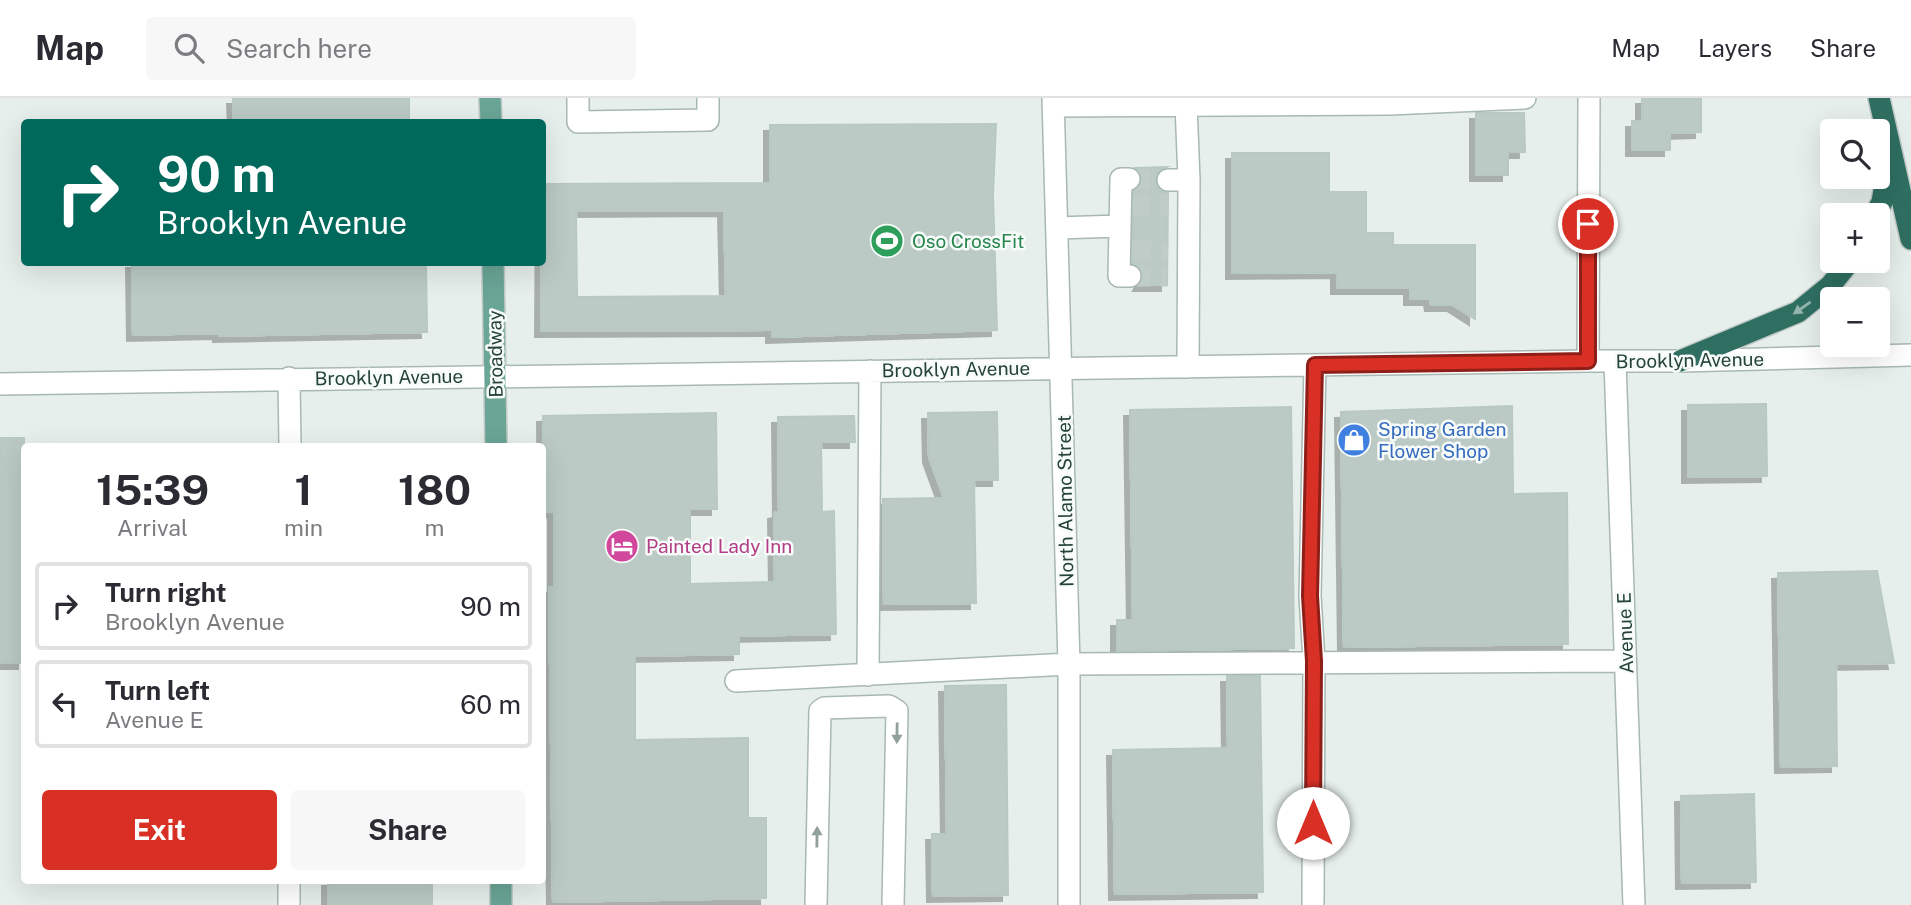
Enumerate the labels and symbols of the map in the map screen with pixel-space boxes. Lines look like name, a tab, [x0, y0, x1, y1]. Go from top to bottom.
pin	[1558, 194, 1618, 254]
sports icon: Oso CrossFit	[868, 222, 906, 260]
place label: Oso CrossFit	[912, 230, 1024, 252]
one-way arrow	[1793, 301, 1811, 315]
street label: Broadway	[483, 310, 507, 398]
street label: Brooklyn Avenue	[1616, 348, 1764, 372]
street label: Brooklyn Avenue	[882, 357, 1030, 381]
street label: Brooklyn Avenue	[315, 365, 463, 389]
street label: North Alamo Street	[1053, 415, 1077, 587]
place label: Spring Garden Flower Shop	[1378, 418, 1506, 462]
shop icon: Spring Garden Flower Shop	[1335, 421, 1373, 459]
hotel icon: Painted Lady Inn	[603, 527, 641, 565]
place label: Painted Lady Inn	[646, 535, 792, 557]
street label: Avenue E	[1613, 592, 1637, 674]
one-way arrow	[891, 722, 903, 744]
position arrow	[1276, 786, 1350, 860]
one-way arrow	[811, 826, 823, 848]

